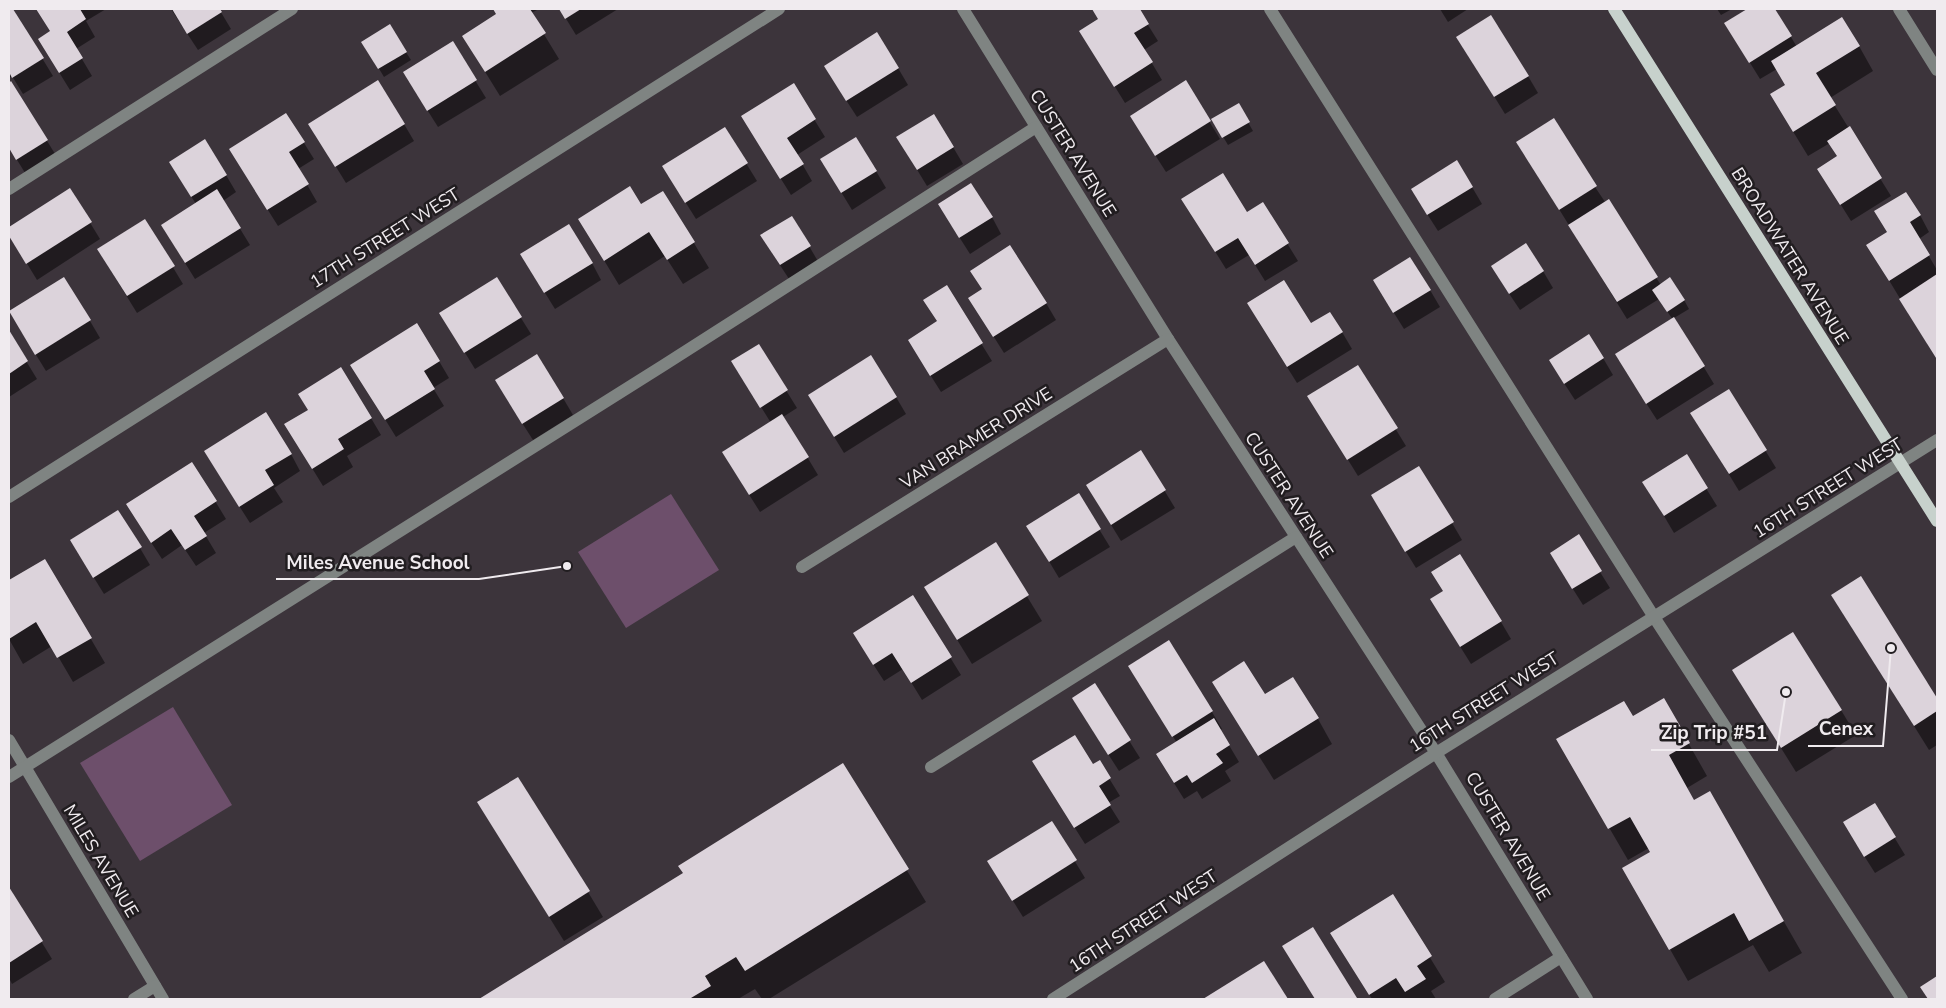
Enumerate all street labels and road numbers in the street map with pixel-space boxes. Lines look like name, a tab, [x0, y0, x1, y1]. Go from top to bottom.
street label: CUSTER AVENUE	[1024, 85, 1122, 221]
street label: BROADWATER AVENUE	[1726, 163, 1854, 349]
street label: 17TH STREET WEST	[306, 182, 465, 294]
street label: VAN BRAMER DRIVE	[895, 381, 1057, 495]
street label: CUSTER AVENUE	[1239, 427, 1339, 563]
street label: 16TH STREET WEST	[1749, 432, 1908, 544]
street label: 16TH STREET WEST	[1405, 646, 1564, 758]
street label: CUSTER AVENUE	[1460, 767, 1556, 905]
street label: MILES AVENUE	[58, 800, 144, 922]
street label: 16TH STREET WEST	[1064, 864, 1222, 978]

